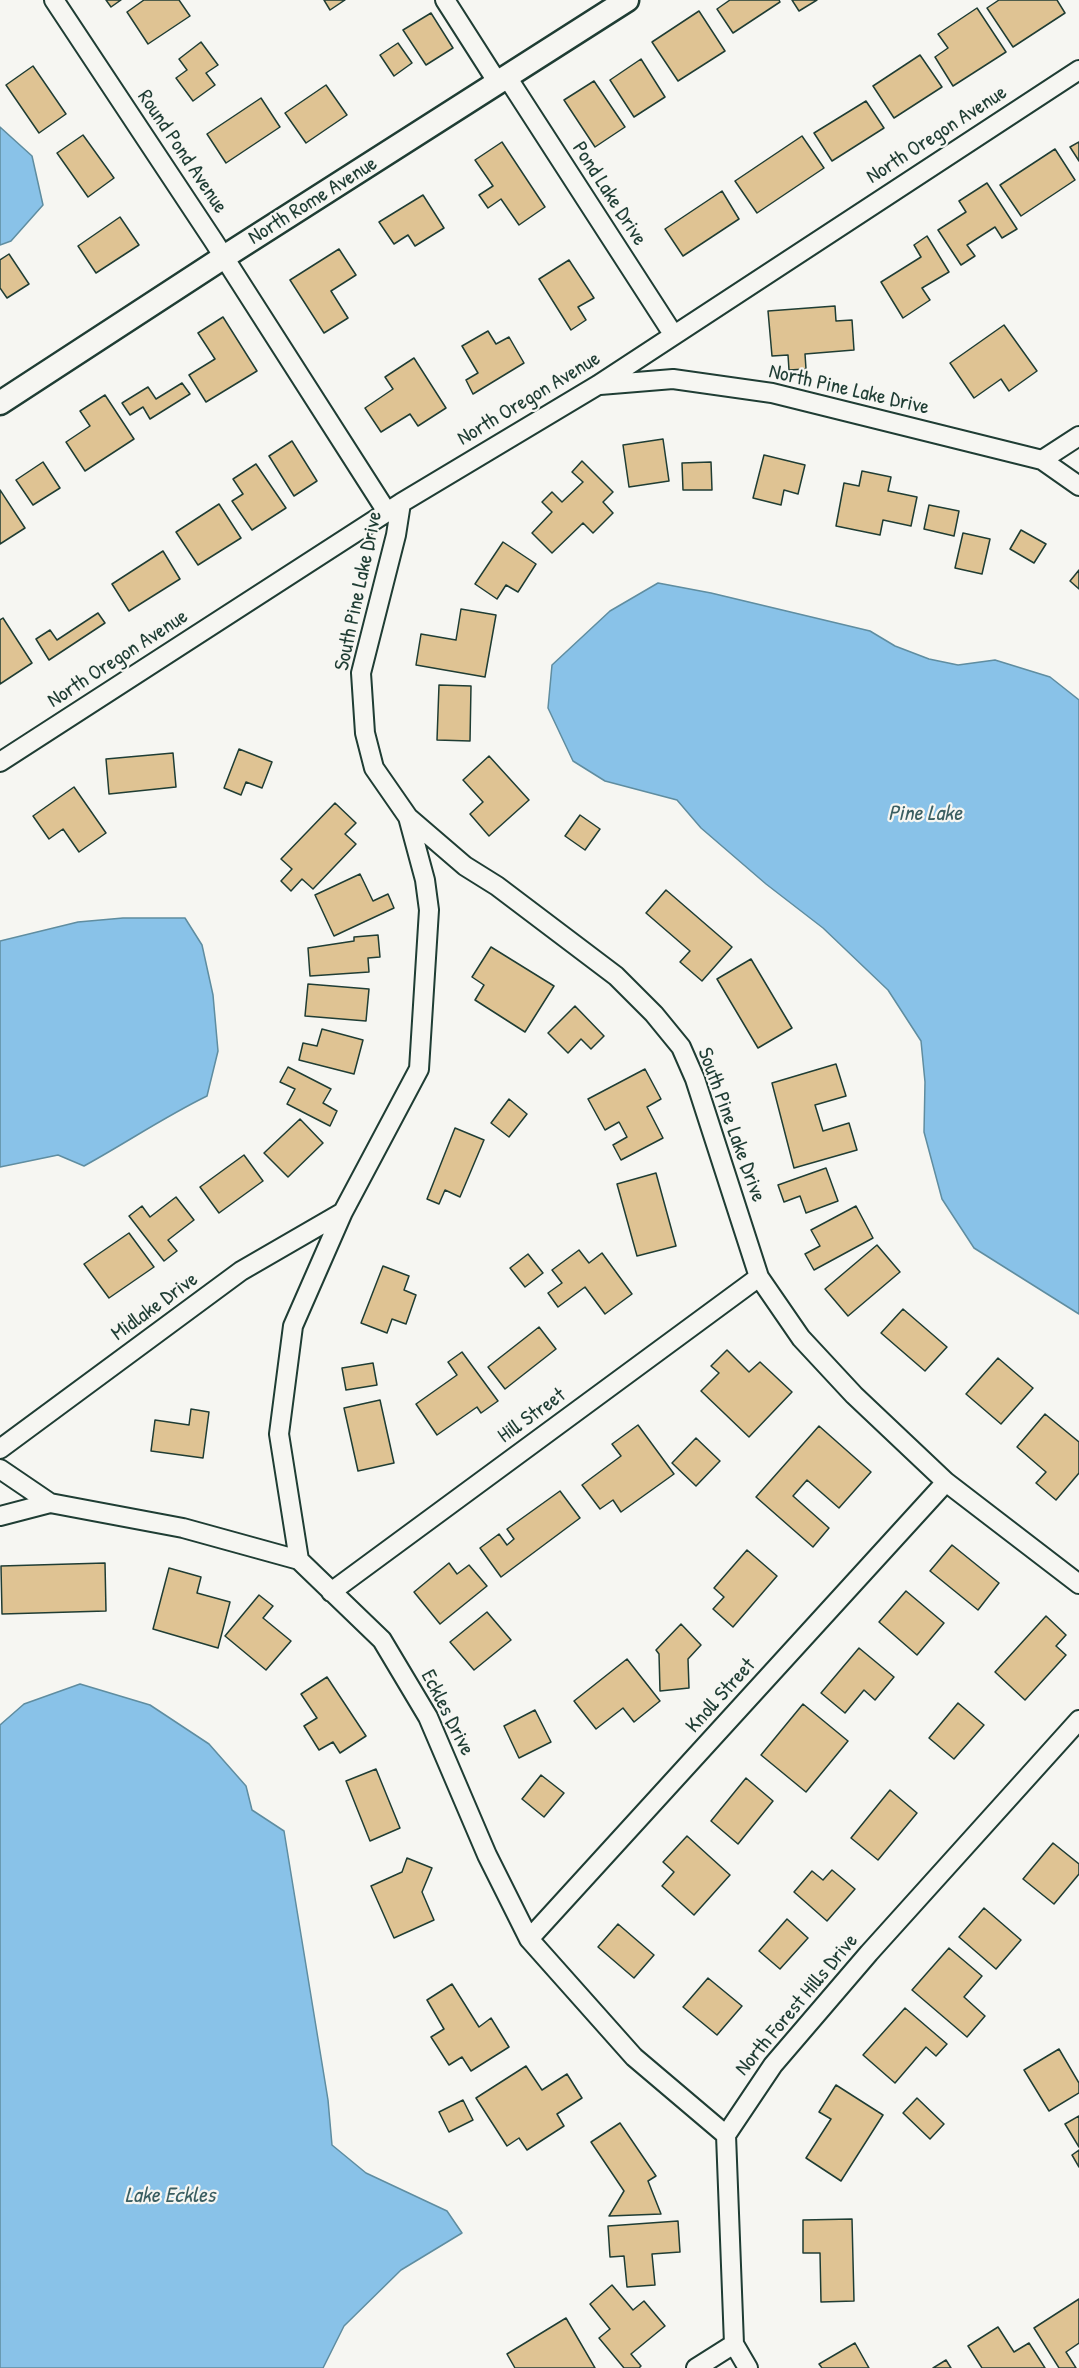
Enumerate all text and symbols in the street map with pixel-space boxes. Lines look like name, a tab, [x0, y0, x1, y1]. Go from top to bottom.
street label: North Oregon Avenue	[862, 80, 1012, 190]
street label: Round Pond Avenue	[132, 86, 232, 218]
street label: Pond Lake Drive	[566, 137, 652, 251]
street label: North Rome Avenue	[244, 151, 382, 251]
street label: North Oregon Avenue	[453, 346, 605, 452]
street label: North Pine Lake Drive	[766, 359, 932, 421]
street label: South Pine Lake Drive	[330, 509, 388, 673]
street label: North Oregon Avenue	[43, 604, 193, 714]
water label: Pine Lake	[888, 801, 962, 827]
street label: South Pine Lake Drive	[691, 1044, 771, 1206]
street label: Midlake Drive	[107, 1267, 203, 1347]
street label: Hill Street	[493, 1383, 571, 1449]
street label: Knoll Street	[681, 1653, 761, 1739]
street label: Eckles Drive	[415, 1666, 479, 1760]
street label: North Forest Hills Drive	[730, 1929, 864, 2081]
water label: Lake Eckles	[125, 2183, 215, 2209]

